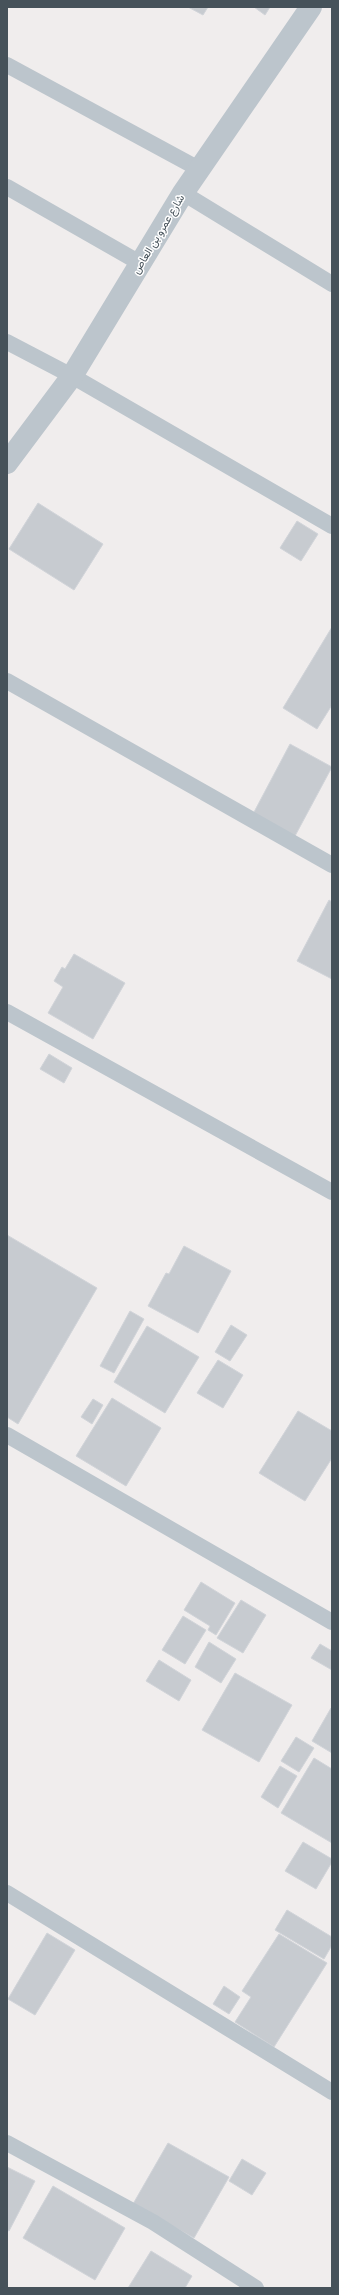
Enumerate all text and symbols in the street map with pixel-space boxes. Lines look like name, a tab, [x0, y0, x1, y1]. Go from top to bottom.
street label: شارع عمرو بن العاص	[130, 192, 188, 277]

